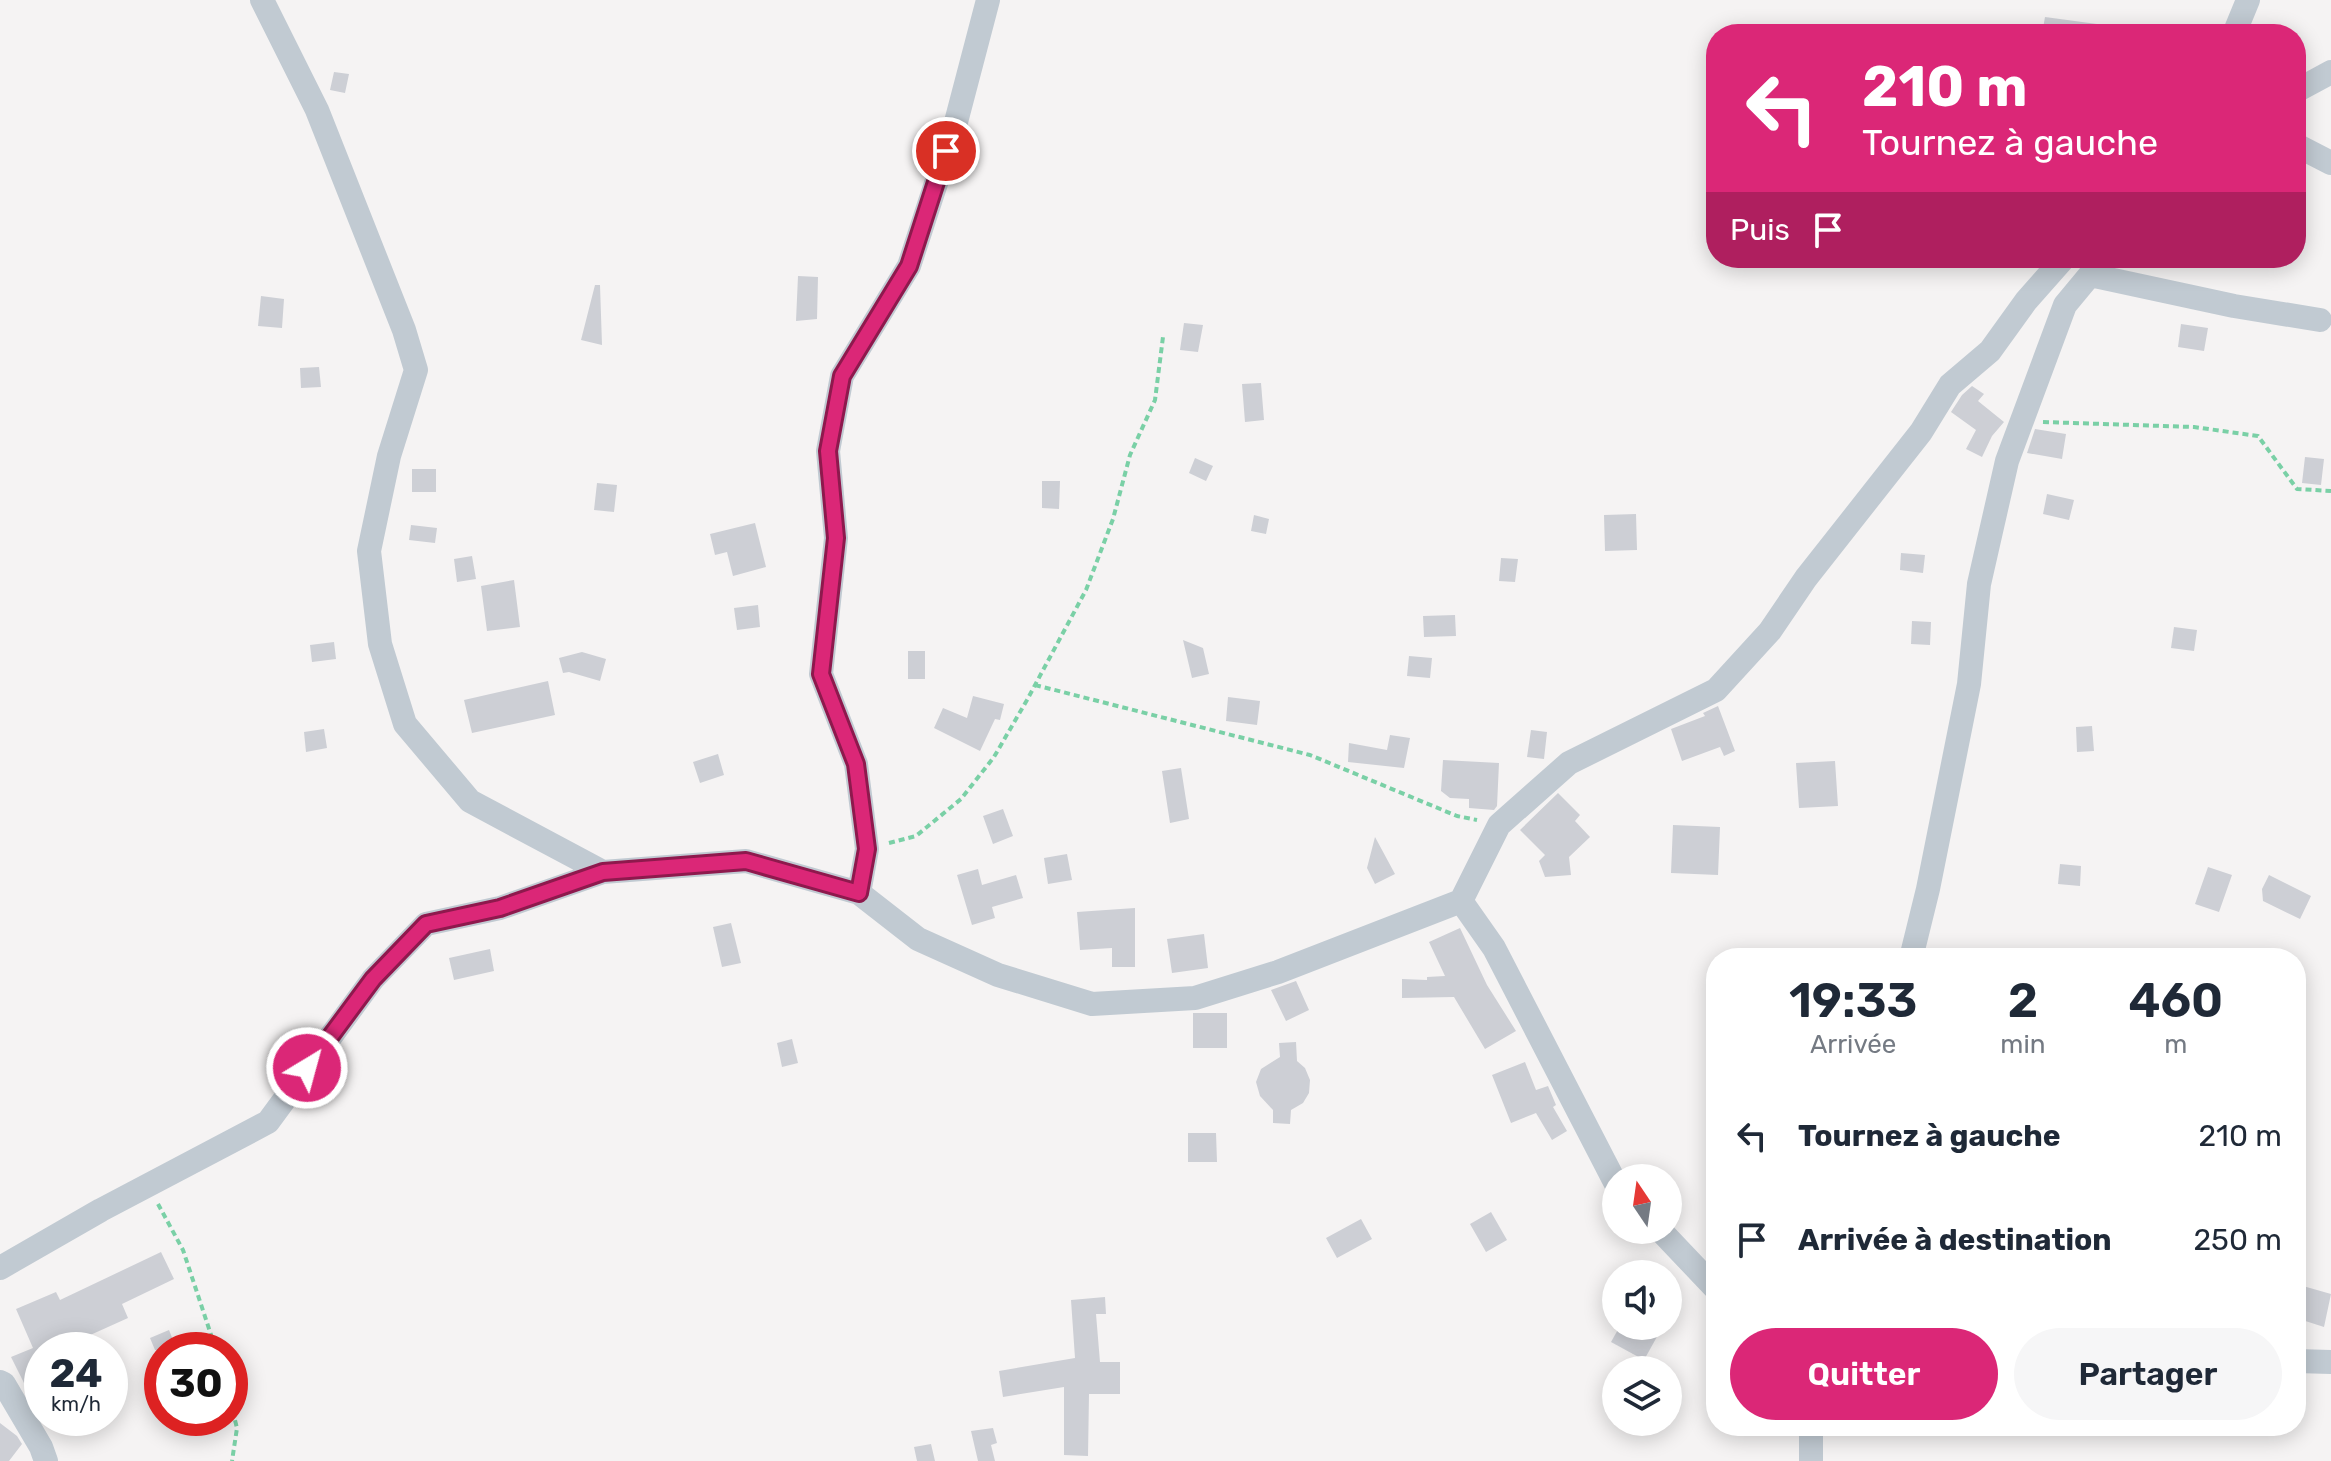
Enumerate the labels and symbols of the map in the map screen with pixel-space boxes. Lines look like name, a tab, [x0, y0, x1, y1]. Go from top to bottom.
pin	[912, 117, 980, 185]
position arrow	[265, 1026, 349, 1110]
north arrow	[1602, 1164, 1682, 1244]
speed limit sign: 30	[144, 1332, 248, 1436]

